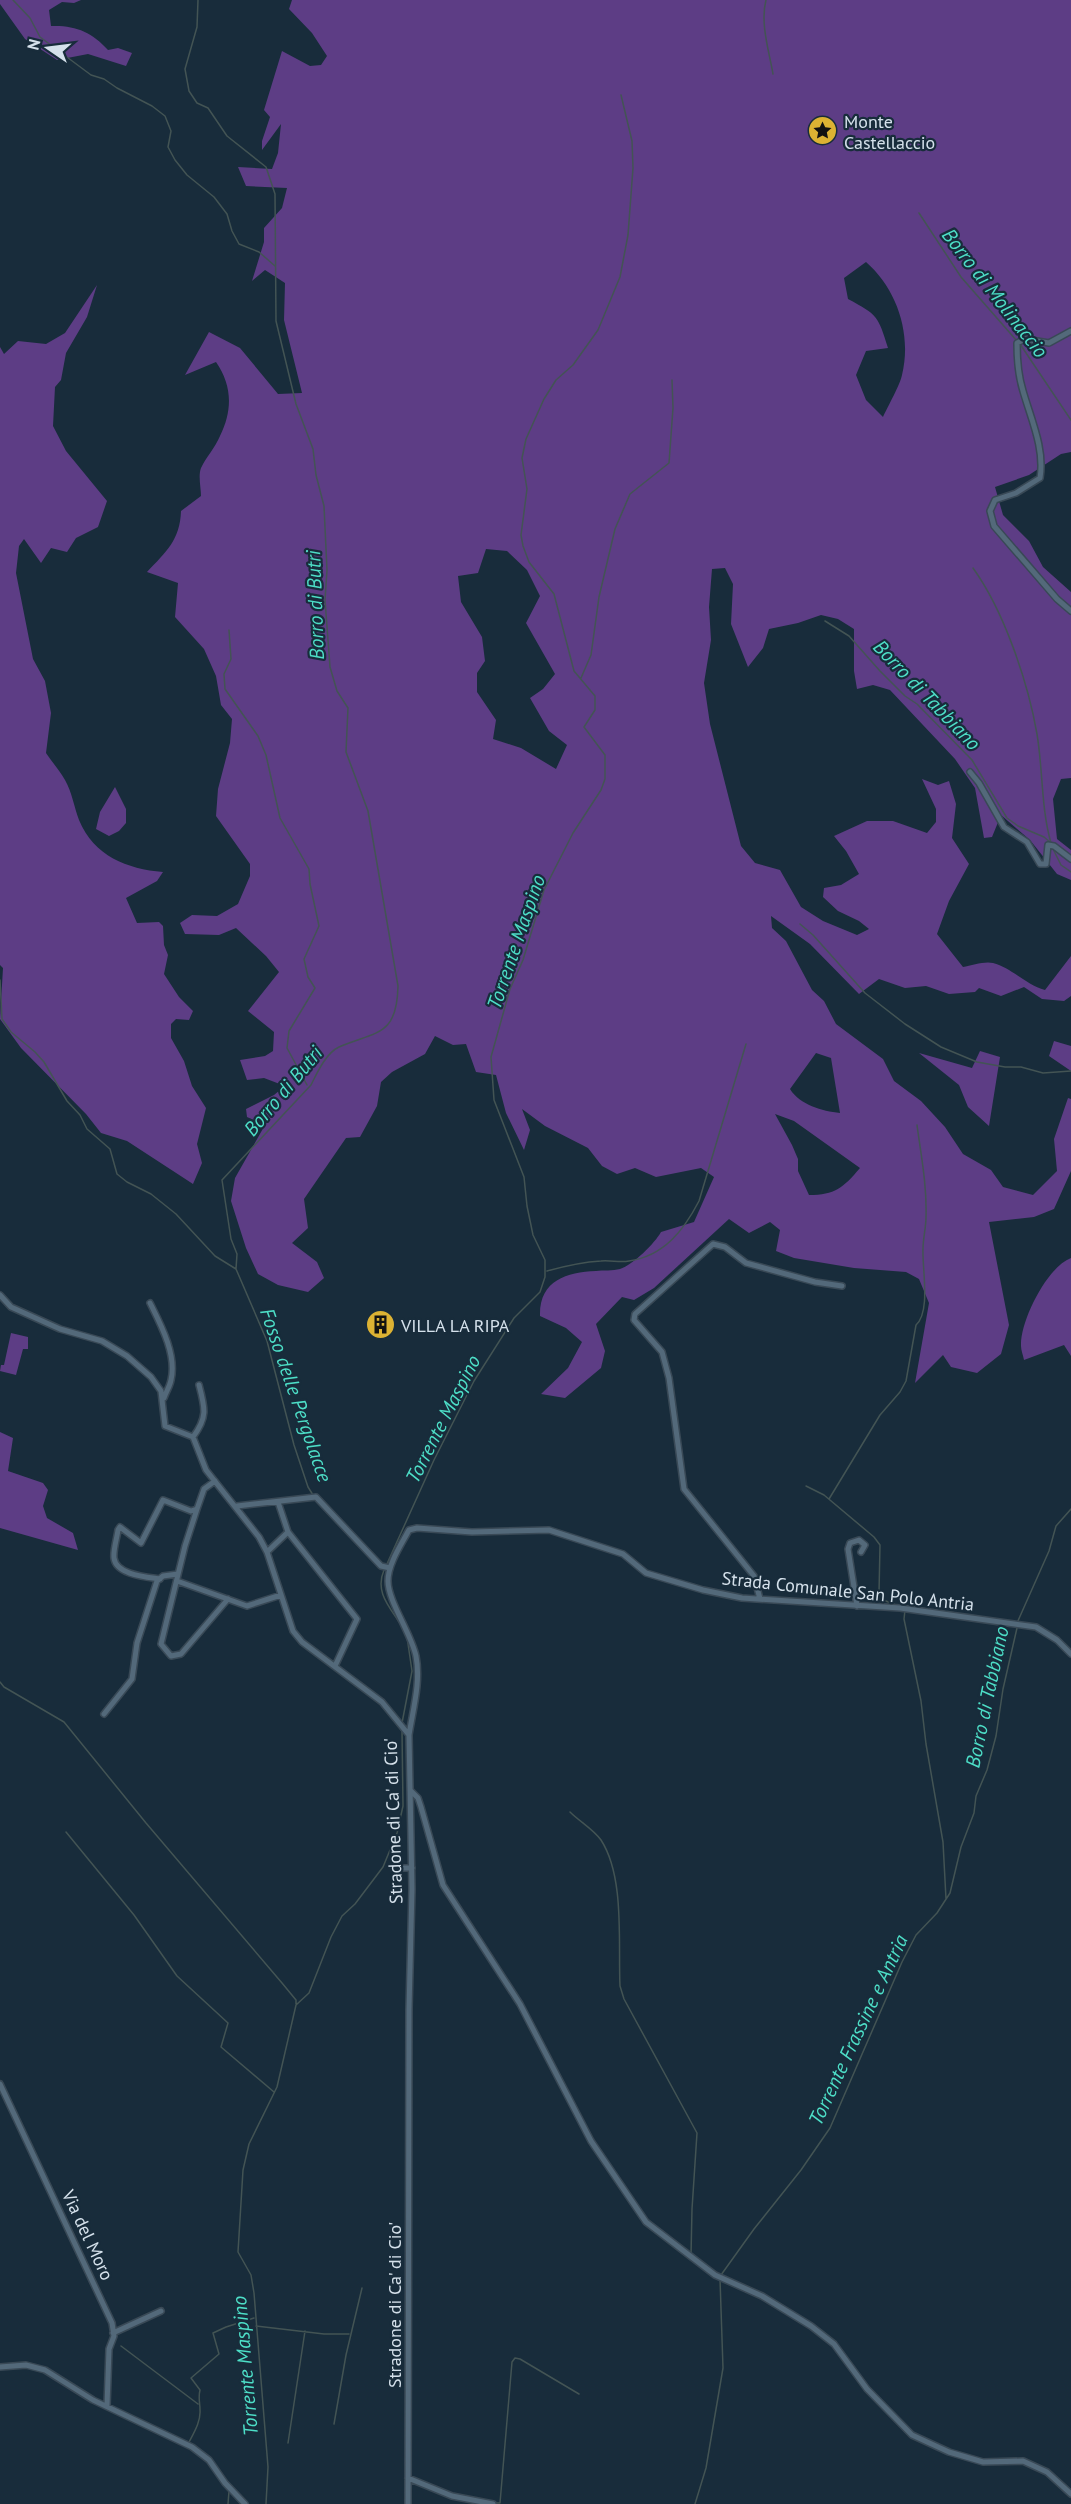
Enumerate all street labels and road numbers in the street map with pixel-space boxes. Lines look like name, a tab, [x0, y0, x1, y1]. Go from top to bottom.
street label: Strada Comunale San Polo Antria	[721, 1566, 975, 1616]
street label: Stradone di Ca' di Cio'	[379, 1737, 407, 1904]
street label: Via del Moro	[57, 2185, 119, 2284]
street label: Stradone di Ca' di Cio'	[383, 2222, 406, 2388]

